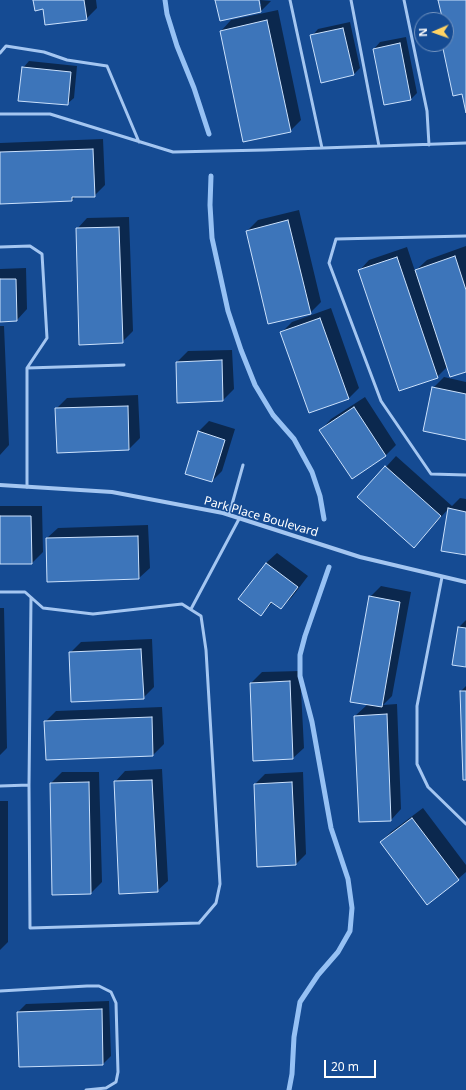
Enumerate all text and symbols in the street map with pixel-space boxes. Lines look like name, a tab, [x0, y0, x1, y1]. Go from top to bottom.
north arrow	[414, 12, 454, 52]
text: N	[415, 28, 430, 37]
street label: Park Place Boulevard	[202, 494, 320, 540]
scale bar	[326, 1052, 378, 1078]
text: 20 m	[331, 1058, 359, 1075]

